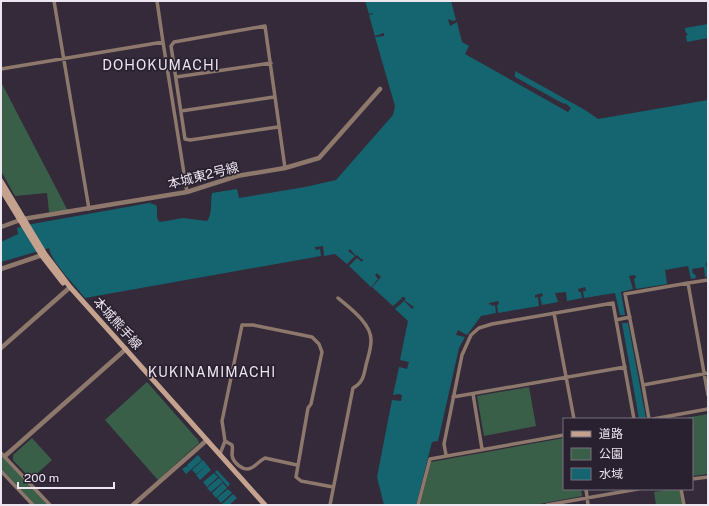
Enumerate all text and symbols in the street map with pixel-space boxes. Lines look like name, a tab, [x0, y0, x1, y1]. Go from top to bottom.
district label: DOHOKUMACHI	[102, 57, 220, 73]
street label: 本城東2号線	[166, 159, 240, 192]
street label: 本城熊手線	[90, 294, 145, 353]
district label: KUKINAMIMACHI	[148, 364, 276, 380]
legend	[563, 418, 693, 490]
text: 道路	[599, 427, 623, 441]
text: 公園	[599, 447, 623, 461]
scale bar	[18, 464, 114, 490]
text: 水域	[599, 467, 623, 481]
text: 200 m	[24, 471, 59, 485]

